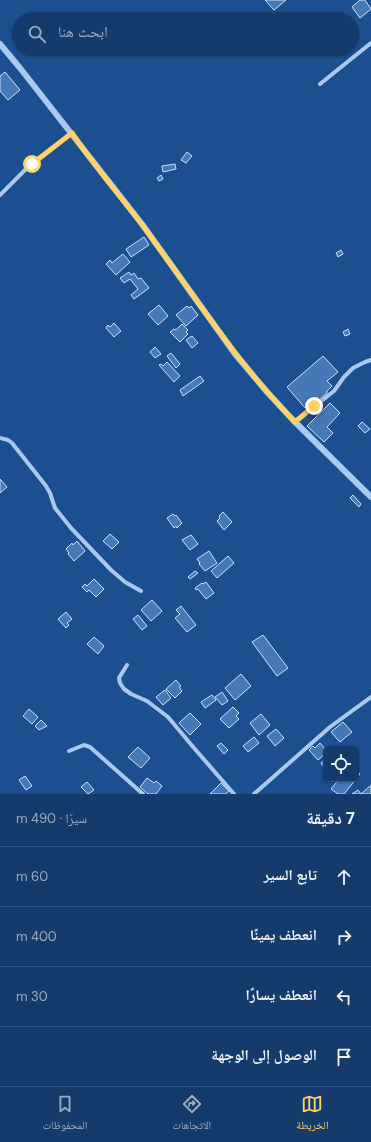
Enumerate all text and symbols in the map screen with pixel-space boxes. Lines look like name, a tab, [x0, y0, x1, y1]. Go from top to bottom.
search box	[12, 12, 359, 56]
text: ابحث هنا	[58, 22, 108, 42]
icon: search	[26, 23, 48, 45]
route start	[23, 155, 41, 173]
route end	[305, 397, 323, 415]
map controls	[323, 746, 359, 782]
button: locate	[323, 746, 359, 782]
text: 7 دقيقة	[306, 807, 355, 829]
text: سيرًا · 490 m	[16, 810, 87, 827]
text: تابع السير	[263, 865, 317, 885]
icon: ahead	[333, 866, 355, 888]
text: 60 m	[16, 868, 48, 885]
text: انعطف يمينًا	[250, 925, 317, 945]
icon: right	[333, 926, 355, 948]
text: 400 m	[16, 928, 57, 945]
text: انعطف يسارًا	[245, 985, 317, 1005]
icon: left	[333, 986, 355, 1008]
text: 30 m	[16, 988, 48, 1005]
text: الوصول إلى الوجهة	[211, 1045, 317, 1065]
icon: arrive	[333, 1046, 355, 1068]
tab: المحفوظات	[42, 1093, 87, 1136]
tab: الاتجاهات	[172, 1093, 211, 1136]
tab: الخريطة	[296, 1093, 329, 1136]

